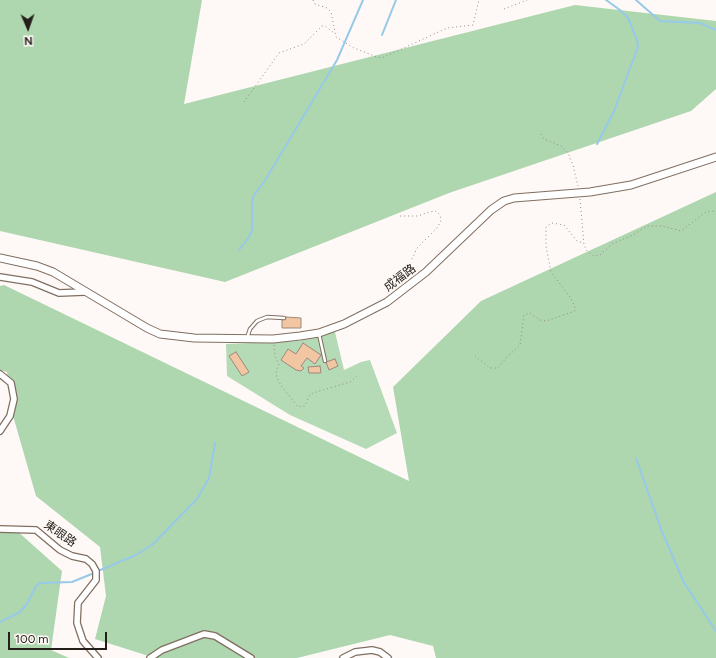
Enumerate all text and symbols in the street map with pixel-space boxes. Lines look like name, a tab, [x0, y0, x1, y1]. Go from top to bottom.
north arrow	[8, 8, 48, 48]
text: N	[24, 34, 33, 47]
street label: 成福路	[381, 261, 419, 295]
street label: 東眼路	[41, 518, 79, 550]
scale bar	[10, 624, 109, 650]
text: 100 m	[15, 632, 49, 646]

